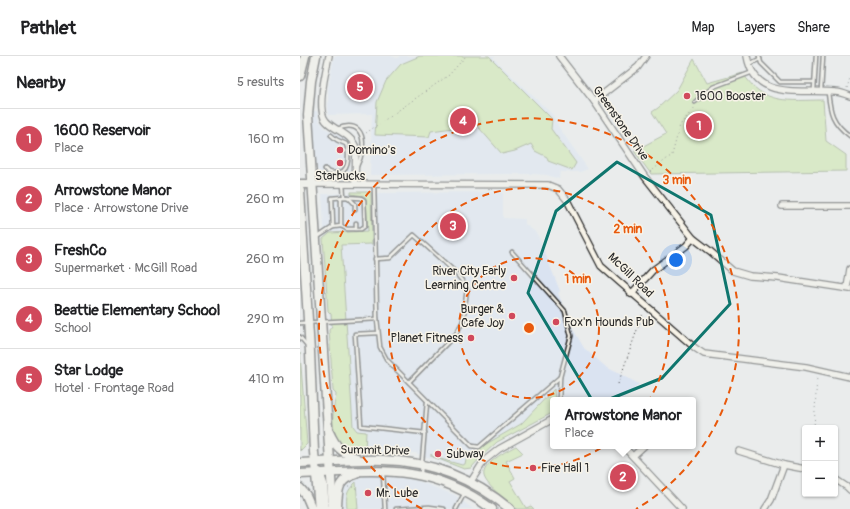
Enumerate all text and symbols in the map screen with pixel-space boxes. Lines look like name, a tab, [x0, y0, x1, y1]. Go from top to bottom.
text: Pathlet	[20, 16, 76, 40]
text: Map	[692, 19, 715, 36]
text: Layers	[737, 19, 775, 36]
text: Share	[797, 19, 830, 36]
text: Nearby	[16, 72, 65, 93]
pin: 5	[347, 72, 373, 102]
text: 5 results	[237, 74, 284, 90]
street label: Greenstone Drive	[589, 83, 652, 164]
place label: 1600 Booster	[695, 89, 766, 104]
marker: 1600 Booster	[682, 91, 692, 101]
pin: 4	[450, 106, 476, 136]
pin: 1	[686, 111, 712, 141]
text: 1600 Reservoir	[54, 121, 151, 140]
text: 1	[26, 131, 32, 147]
text: 160 m	[248, 131, 284, 147]
text: Place	[54, 140, 83, 156]
place label: Domino's	[348, 143, 396, 158]
marker: Domino's	[335, 145, 345, 155]
marker: Starbucks	[335, 158, 345, 168]
place label: Starbucks	[315, 169, 366, 184]
text: 3 min	[663, 173, 692, 188]
text: Arrowstone Manor	[54, 181, 172, 200]
text: 2	[25, 191, 33, 207]
text: 260 m	[246, 191, 284, 207]
text: Place · Arrowstone Drive	[54, 200, 189, 216]
pin: 3	[440, 211, 466, 241]
text: 2 min	[614, 222, 643, 237]
text: FreshCo	[54, 241, 107, 260]
street label: McGill Road	[605, 250, 657, 301]
your location	[666, 250, 686, 270]
text: 3	[25, 251, 33, 267]
text: 260 m	[246, 251, 284, 267]
text: Supermarket · McGill Road	[54, 260, 197, 276]
place label: River City Early Learning Centre	[425, 264, 506, 293]
text: 1 min	[565, 272, 592, 287]
marker: River City Early Learning Centre	[509, 273, 519, 283]
text: Beattie Elementary School	[54, 301, 220, 320]
place label: Burger & Cafe Joy	[461, 302, 504, 331]
text: 4	[25, 311, 33, 327]
text: 290 m	[247, 311, 284, 327]
marker: Burger & Cafe Joy	[507, 311, 517, 321]
place label: Fox'n Hounds Pub	[564, 315, 654, 330]
marker: Fox'n Hounds Pub	[551, 317, 561, 327]
text: School	[54, 320, 91, 336]
centre of rings	[522, 321, 536, 335]
place label: Planet Fitness	[391, 331, 464, 346]
marker: Planet Fitness	[466, 333, 476, 343]
text: Star Lodge	[54, 361, 123, 380]
text: 5	[25, 371, 33, 387]
text: 410 m	[248, 371, 284, 387]
text: Hotel · Frontage Road	[54, 380, 174, 396]
popup	[550, 397, 696, 449]
text: Arrowstone Manor	[564, 406, 682, 425]
text: Place	[564, 425, 594, 441]
map controls	[802, 425, 838, 497]
button: +	[802, 425, 838, 461]
street label: Summit Drive	[340, 442, 410, 459]
place label: Subway	[446, 447, 484, 462]
marker: Subway	[433, 449, 443, 459]
place label: Fire Hall 1	[541, 461, 589, 476]
button: −	[802, 461, 838, 497]
pin: 2	[610, 462, 636, 492]
marker: Fire Hall 1	[528, 463, 538, 473]
place label: Mr. Lube	[376, 486, 418, 501]
marker: Mr. Lube	[363, 488, 373, 498]

